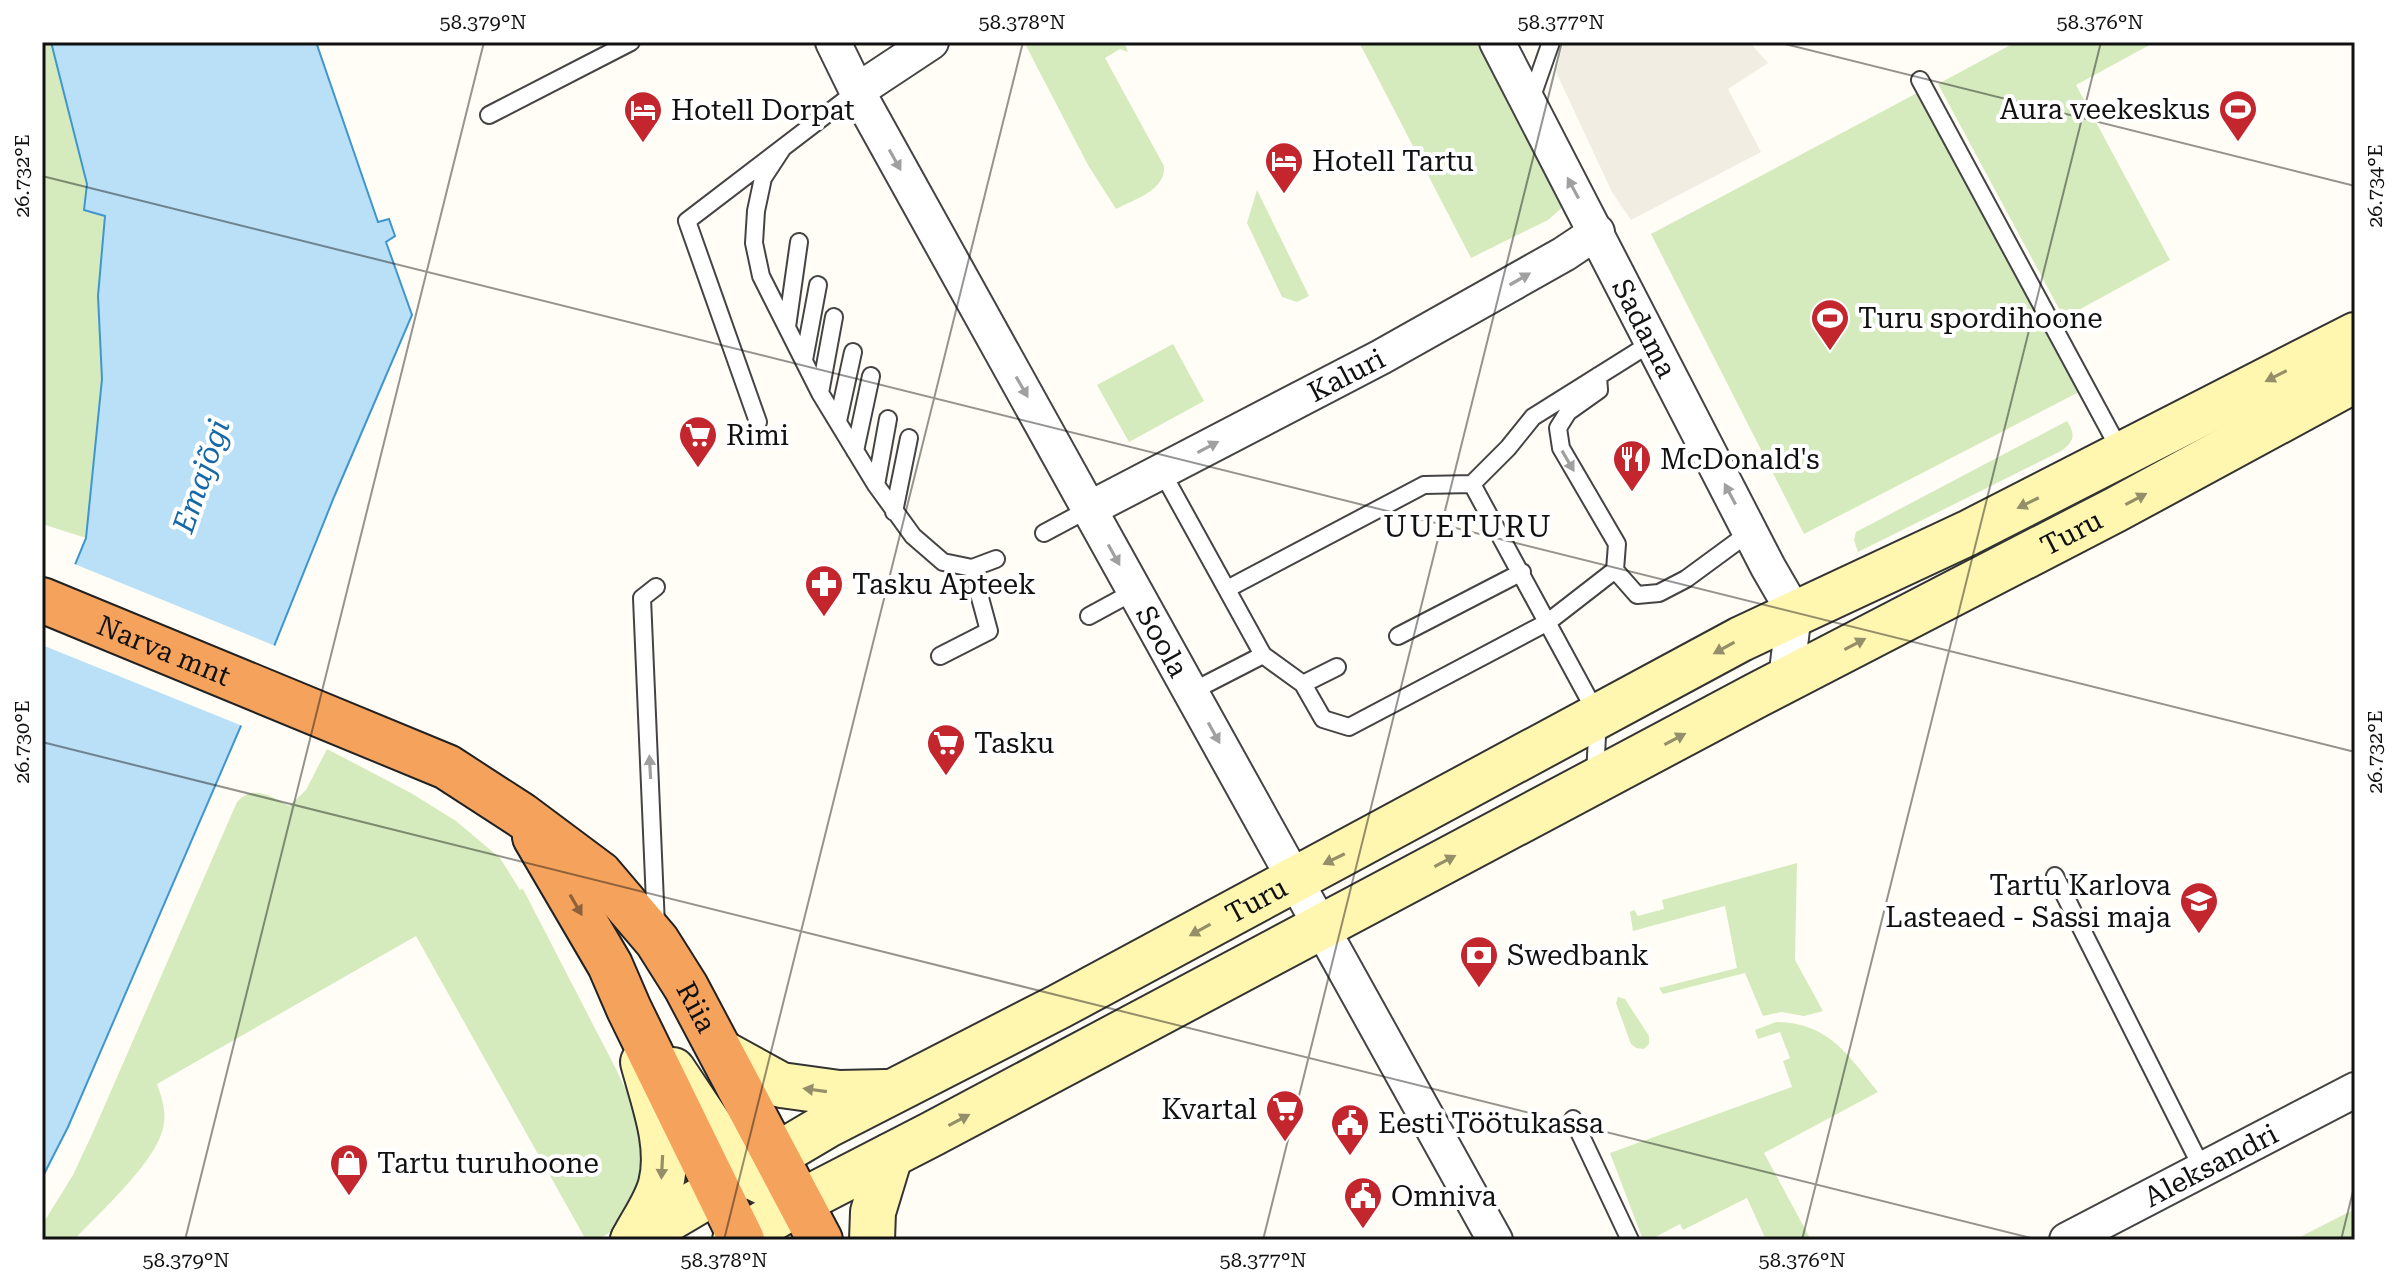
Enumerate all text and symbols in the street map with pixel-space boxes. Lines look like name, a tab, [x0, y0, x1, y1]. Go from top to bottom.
text: 58.379°N	[440, 10, 526, 34]
text: 58.378°N	[979, 10, 1065, 34]
text: 58.377°N	[1518, 10, 1604, 34]
text: 58.376°N	[2057, 10, 2143, 34]
sports icon: Aura veekeskus	[2217, 88, 2259, 143]
hotel icon: Hotell Dorpat	[622, 89, 664, 144]
place label: Aura veekeskus	[2000, 93, 2210, 126]
place label: Hotell Dorpat	[671, 94, 855, 127]
text: 26.732°E	[10, 134, 34, 218]
hotel icon: Hotell Tartu	[1263, 140, 1305, 195]
text: 26.734°E	[2363, 144, 2387, 228]
place label: Hotell Tartu	[1312, 145, 1474, 178]
one-way arrow	[888, 148, 902, 171]
one-way arrow	[1567, 176, 1580, 199]
one-way arrow	[1509, 272, 1531, 286]
street label: Sadama	[1606, 273, 1684, 383]
sports icon: Turu spordihoone	[1809, 297, 1851, 352]
place label: Turu spordihoone	[1858, 302, 2103, 335]
street label: Kaluri	[1302, 342, 1390, 409]
one-way arrow	[2265, 369, 2288, 382]
one-way arrow	[1015, 375, 1029, 398]
supermarket icon: Rimi	[677, 414, 719, 469]
water label: Emajõgi	[165, 415, 237, 538]
place label: Rimi	[726, 419, 789, 452]
restaurant icon: McDonald's	[1611, 438, 1653, 493]
one-way arrow	[1197, 441, 1220, 454]
place label: McDonald's	[1660, 443, 1820, 476]
one-way arrow	[1561, 450, 1575, 472]
one-way arrow	[1723, 483, 1736, 506]
one-way arrow	[2124, 492, 2147, 506]
one-way arrow	[2016, 496, 2039, 510]
street label: Turu	[2035, 503, 2108, 562]
district label: UUETURU	[1383, 509, 1553, 544]
one-way arrow	[1108, 543, 1121, 566]
pharmacy icon: Tasku Apteek	[803, 563, 845, 618]
place label: Tasku Apteek	[852, 568, 1036, 601]
street label: Soola	[1130, 600, 1195, 683]
street label: Narva mnt	[92, 608, 236, 692]
one-way arrow	[1843, 637, 1866, 650]
one-way arrow	[1713, 641, 1736, 654]
text: 26.730°E	[10, 700, 34, 784]
text: 26.732°E	[2363, 710, 2387, 794]
one-way arrow	[1207, 721, 1220, 744]
supermarket icon: Tasku	[925, 722, 967, 777]
place label: Tasku	[974, 727, 1054, 760]
one-way arrow	[1663, 732, 1686, 746]
one-way arrow	[644, 754, 657, 779]
one-way arrow	[1322, 852, 1346, 866]
one-way arrow	[1434, 854, 1457, 868]
place label: Tartu Karlova Lasteaed - Sassi maja	[1885, 869, 2171, 934]
street label: Turu	[1220, 870, 1293, 930]
school or university icon: Tartu Karlova Lasteaed - Sassi maja	[2178, 880, 2220, 935]
one-way arrow	[569, 894, 583, 916]
one-way arrow	[1189, 923, 1211, 937]
bank icon: Swedbank	[1458, 934, 1500, 989]
place label: Swedbank	[1507, 939, 1649, 972]
street label: Riia	[670, 976, 724, 1038]
one-way arrow	[802, 1083, 827, 1096]
supermarket icon: Kvartal	[1264, 1088, 1306, 1143]
place label: Kvartal	[1161, 1093, 1257, 1126]
public building icon: Eesti Töötukassa	[1329, 1102, 1371, 1157]
place label: Eesti Töötukassa	[1378, 1107, 1604, 1140]
one-way arrow	[948, 1114, 970, 1128]
street label: Aleksandri	[2138, 1117, 2283, 1214]
shop icon: Tartu turuhoone	[328, 1142, 370, 1197]
place label: Tartu turuhoone	[377, 1147, 599, 1180]
one-way arrow	[655, 1155, 668, 1180]
public building icon: Omniva	[1342, 1175, 1384, 1230]
place label: Omniva	[1391, 1180, 1497, 1213]
text: 58.379°N	[143, 1248, 229, 1272]
text: 58.378°N	[681, 1248, 767, 1272]
text: 58.377°N	[1220, 1248, 1306, 1272]
text: 58.376°N	[1759, 1248, 1845, 1272]

